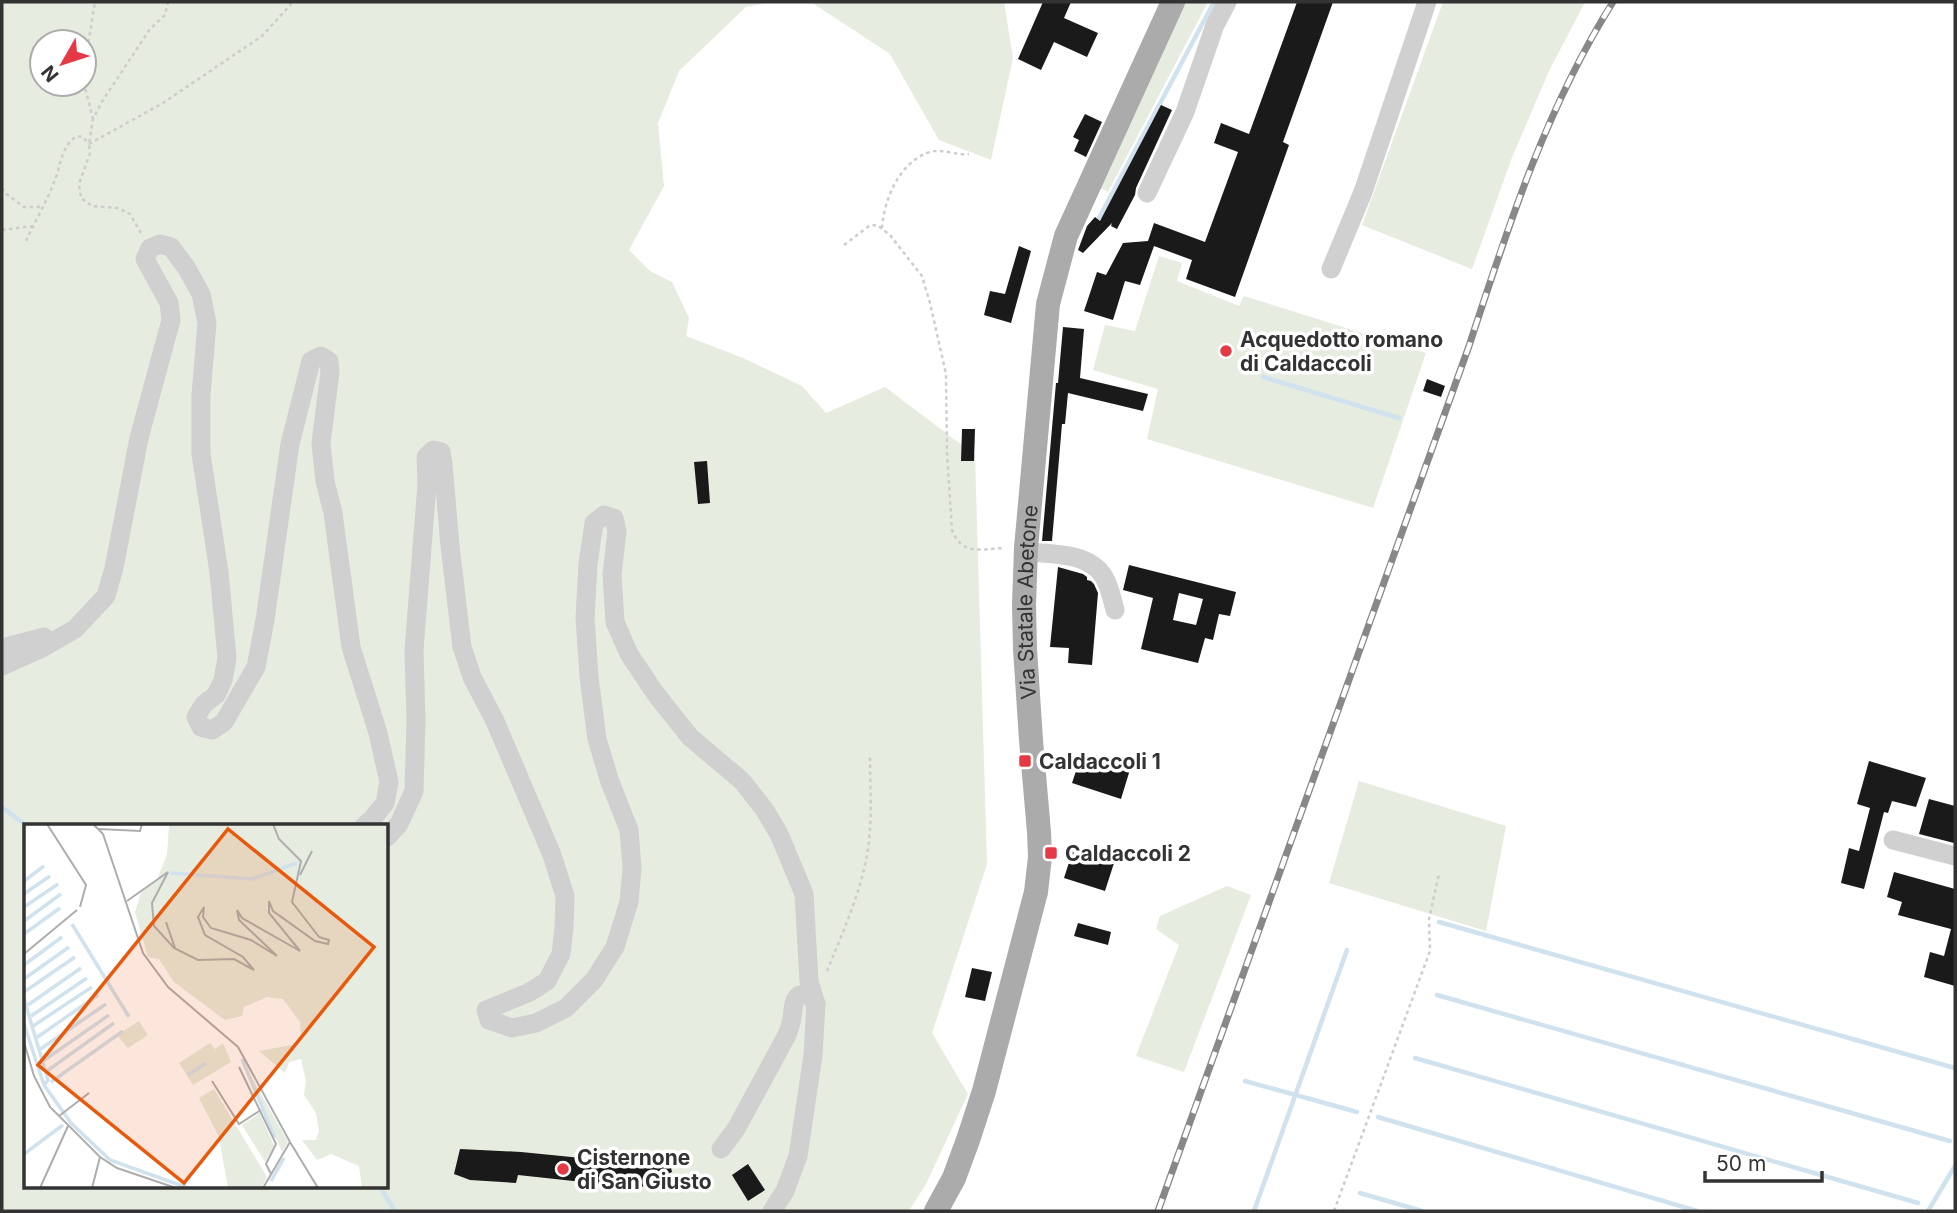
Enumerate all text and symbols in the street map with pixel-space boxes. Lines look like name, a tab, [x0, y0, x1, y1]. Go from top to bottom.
north arrow	[28, 28, 98, 98]
text: N	[37, 61, 64, 86]
place label: Acquedotto romano di Caldaccoli	[1240, 327, 1443, 376]
marker: Acquedotto romano di Caldaccoli	[1218, 343, 1234, 359]
street label: Via Statale Abetone	[1011, 504, 1042, 700]
place label: Caldaccoli 1	[1039, 749, 1161, 774]
marker: Caldaccoli 1	[1017, 753, 1033, 769]
inset map	[24, 824, 388, 1188]
place label: Caldaccoli 2	[1065, 841, 1191, 866]
marker: Caldaccoli 2	[1043, 845, 1059, 861]
scale bar	[1705, 1140, 1822, 1184]
place label: Cisternone di San Giusto	[577, 1145, 712, 1194]
text: 50 m	[1716, 1151, 1766, 1176]
marker: Cisternone di San Giusto	[555, 1161, 571, 1177]

